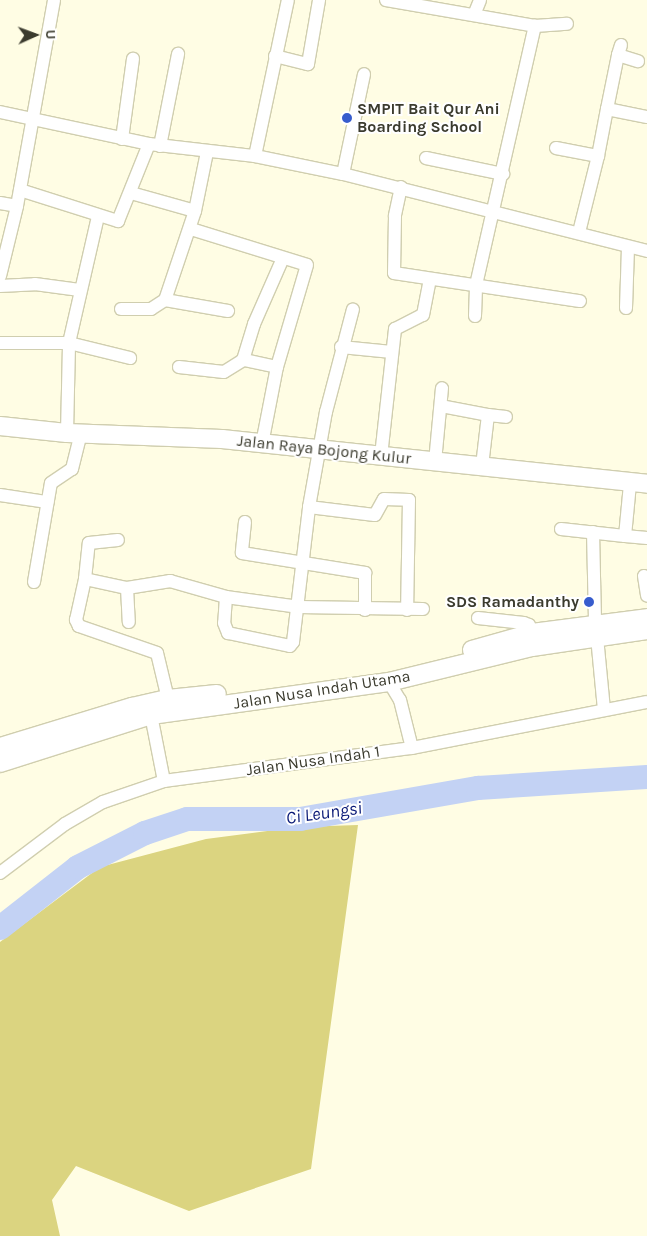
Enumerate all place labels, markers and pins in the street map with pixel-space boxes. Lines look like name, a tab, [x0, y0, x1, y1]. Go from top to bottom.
place label: SMPIT Bait Qur Ani Boarding School	[357, 99, 500, 137]
marker: SMPIT Bait Qur Ani Boarding School	[341, 112, 353, 124]
place label: SDS Ramadanthy	[446, 592, 579, 612]
marker: SDS Ramadanthy	[583, 596, 595, 608]

